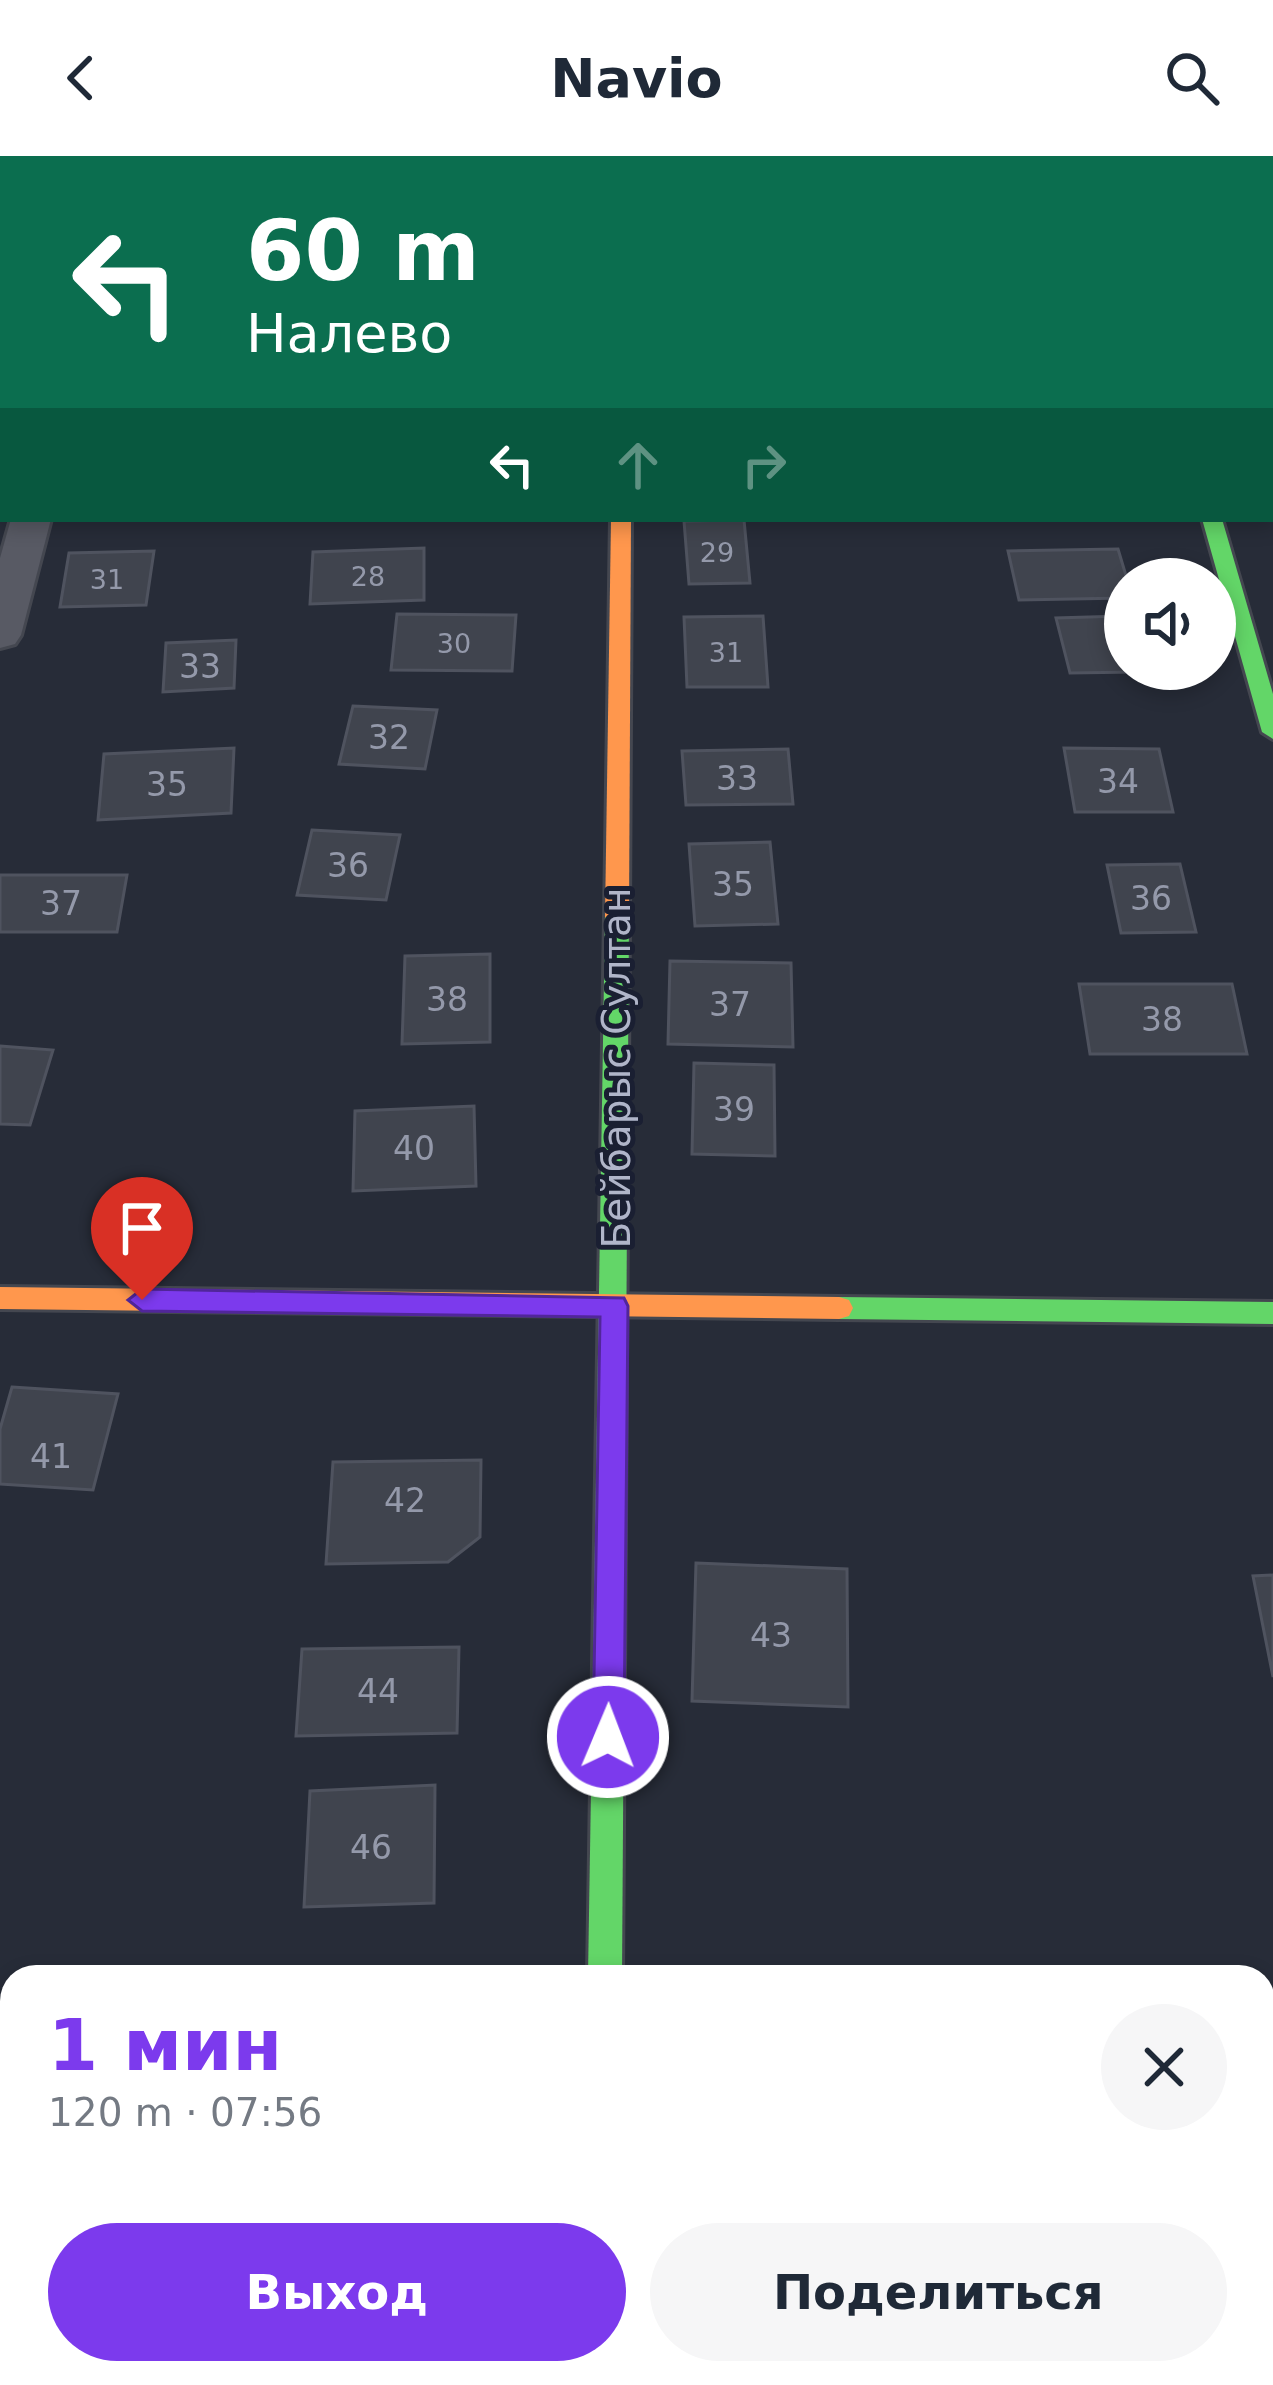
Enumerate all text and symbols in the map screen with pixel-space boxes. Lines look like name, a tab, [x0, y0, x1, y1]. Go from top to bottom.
icon: back	[48, 45, 114, 111]
icon: search	[1159, 45, 1225, 111]
text: Navio	[550, 47, 723, 110]
text: 60 m	[246, 202, 480, 300]
icon: left	[48, 204, 204, 360]
text: Налево	[246, 302, 452, 365]
icon: left	[479, 432, 545, 498]
icon: ahead	[605, 432, 671, 498]
icon: right	[731, 432, 797, 498]
house number: 29	[700, 537, 734, 568]
map controls	[1104, 558, 1236, 690]
button: sound	[1104, 558, 1236, 690]
house number: 28	[351, 561, 385, 592]
house number: 31	[90, 564, 124, 595]
house number: 30	[437, 628, 471, 659]
house number: 31	[709, 637, 743, 668]
house number: 33	[179, 647, 221, 686]
house number: 32	[368, 718, 410, 757]
house number: 33	[716, 759, 758, 798]
house number: 34	[1097, 762, 1139, 801]
house number: 35	[146, 765, 188, 804]
house number: 36	[327, 846, 369, 885]
house number: 35	[712, 865, 754, 904]
house number: 36	[1130, 879, 1172, 918]
house number: 37	[40, 884, 82, 923]
street label: Бейбарыс Султан	[594, 888, 639, 1248]
house number: 38	[426, 980, 468, 1019]
house number: 37	[709, 985, 751, 1024]
house number: 38	[1141, 1000, 1183, 1039]
house number: 39	[713, 1090, 755, 1129]
house number: 40	[393, 1129, 435, 1168]
pin	[91, 1177, 193, 1300]
icon: arrive	[109, 1195, 175, 1261]
house number: 41	[30, 1437, 72, 1476]
house number: 42	[384, 1481, 426, 1520]
house number: 43	[750, 1616, 792, 1655]
house number: 44	[357, 1672, 399, 1711]
position arrow	[545, 1674, 671, 1800]
house number: 46	[350, 1828, 392, 1867]
text: 1 мин	[48, 2003, 282, 2087]
button: close	[1101, 2004, 1227, 2130]
text: 120 m · 07:56	[48, 2090, 322, 2135]
button: Выход	[48, 2223, 626, 2361]
button: Поделиться	[650, 2223, 1227, 2361]

